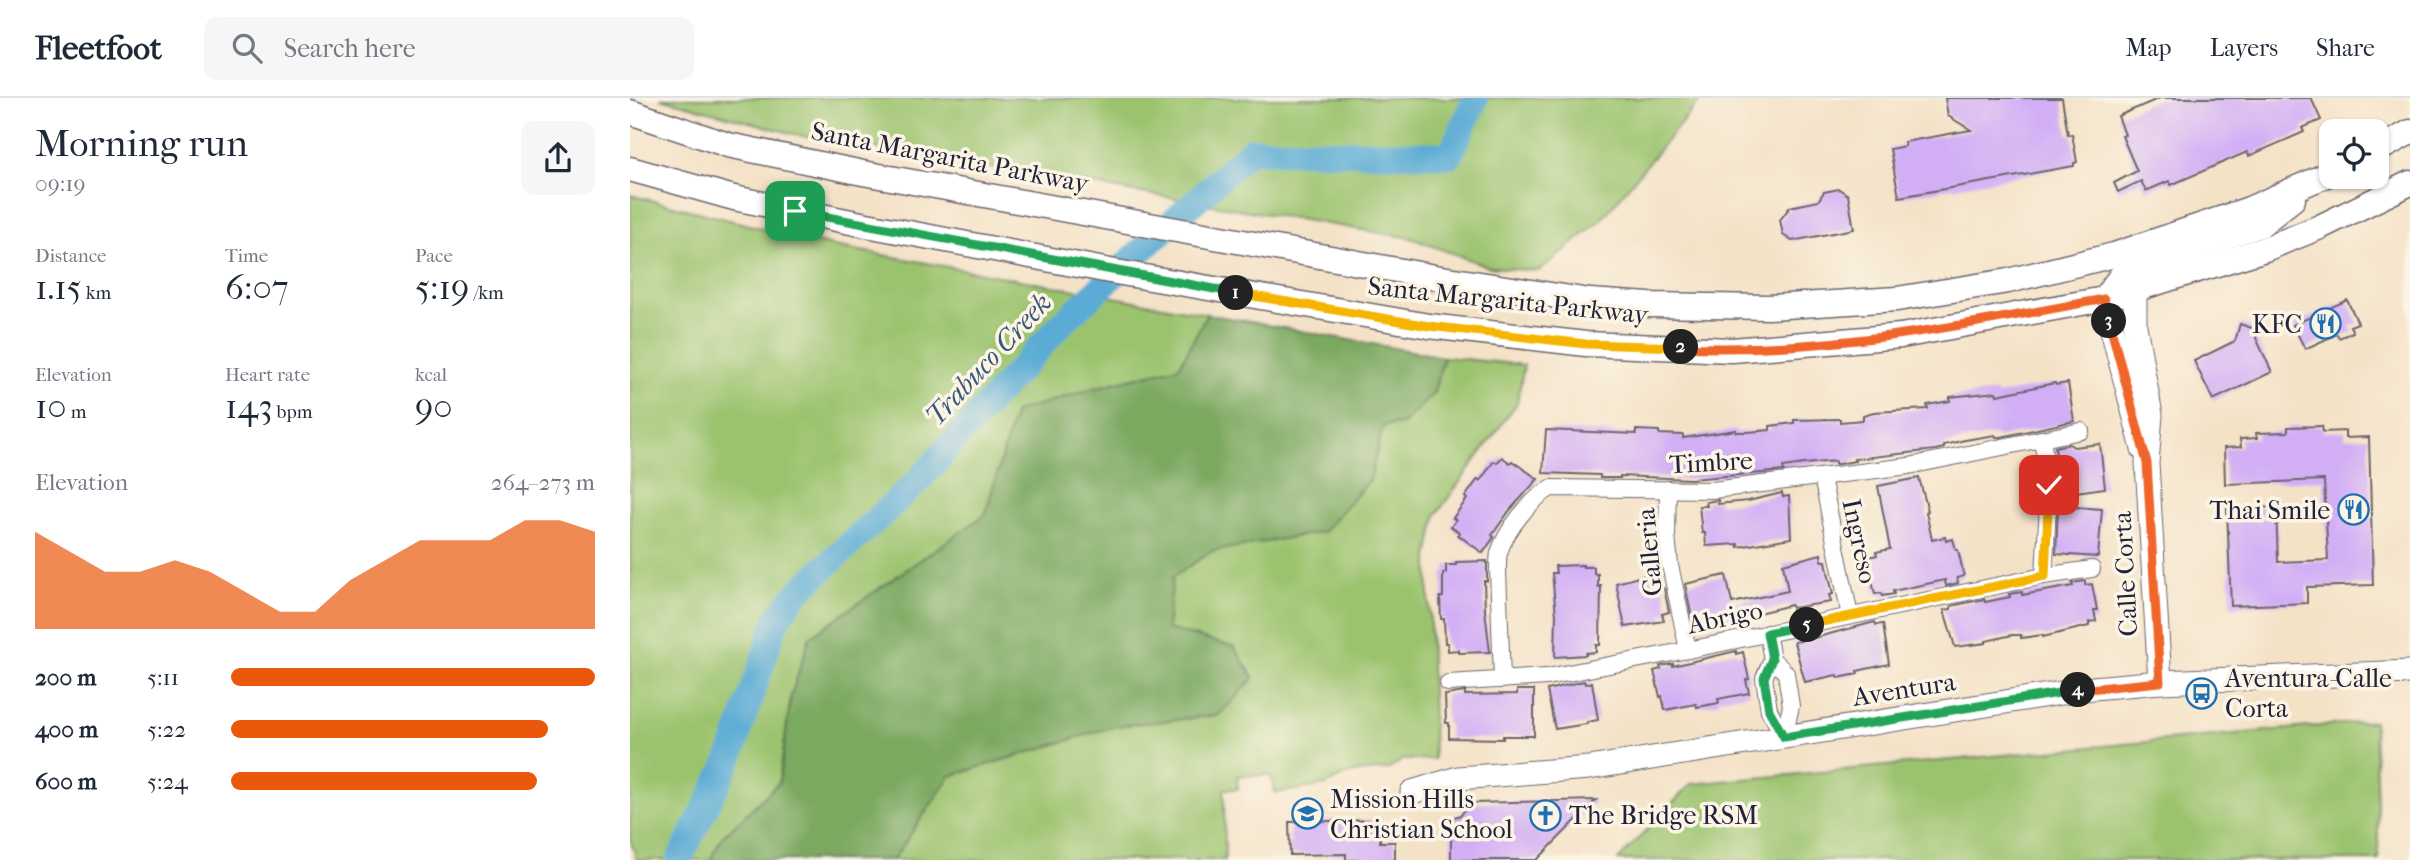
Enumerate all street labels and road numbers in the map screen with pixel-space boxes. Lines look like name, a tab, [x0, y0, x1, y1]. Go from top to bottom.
street label: Santa Margarita Parkway	[809, 115, 1092, 200]
street label: Santa Margarita Parkway	[1366, 270, 1651, 331]
street label: Timbre	[1669, 445, 1754, 480]
street label: Ingreso	[1835, 496, 1884, 586]
street label: Galleria	[1630, 506, 1669, 597]
street label: Calle Corta	[2107, 510, 2144, 637]
street label: Abrigo	[1684, 594, 1765, 641]
street label: Aventura	[1849, 666, 1959, 713]

